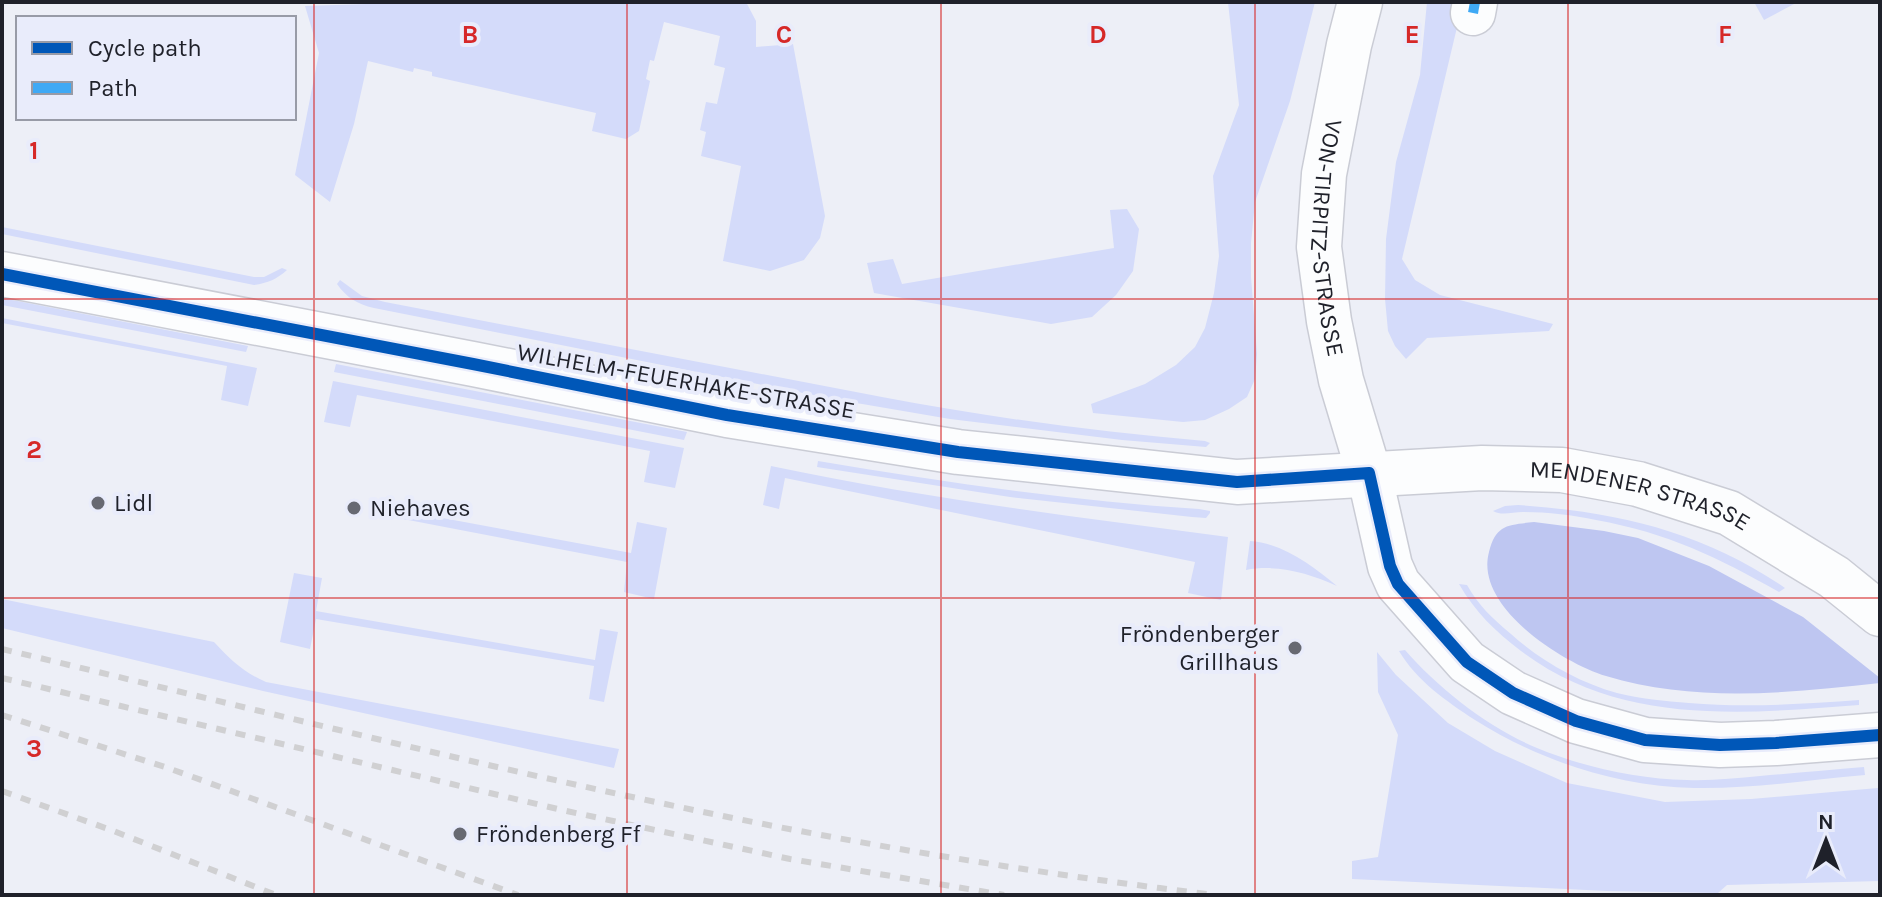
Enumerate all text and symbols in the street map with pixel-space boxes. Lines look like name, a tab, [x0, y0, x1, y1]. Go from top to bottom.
legend	[16, 16, 296, 120]
text: B	[462, 19, 478, 50]
text: C	[776, 19, 792, 50]
text: D	[1089, 19, 1107, 50]
text: E	[1404, 19, 1420, 50]
text: F	[1718, 19, 1732, 50]
text: Cycle path	[88, 34, 202, 62]
text: Path	[88, 74, 138, 102]
street label: VON-TIRPITZ-STRASSE	[1305, 117, 1350, 359]
text: 1	[29, 135, 39, 166]
street label: WILHELM-FEUERHAKE-STRASSE	[515, 337, 857, 425]
text: 2	[26, 434, 42, 465]
street label: MENDENER STRASSE	[1529, 455, 1755, 537]
place label: Lidl	[114, 489, 153, 517]
marker: Lidl	[89, 494, 107, 512]
place label: Niehaves	[370, 494, 471, 522]
marker: Niehaves	[345, 499, 363, 517]
place label: Fröndenberger Grillhaus	[1120, 620, 1279, 676]
marker: Fröndenberger Grillhaus	[1286, 639, 1304, 657]
text: 3	[26, 733, 42, 764]
north arrow	[1786, 801, 1866, 881]
text: N	[1818, 809, 1834, 835]
place label: Fröndenberg Ff	[476, 820, 642, 848]
marker: Fröndenberg Ff	[451, 825, 469, 843]

